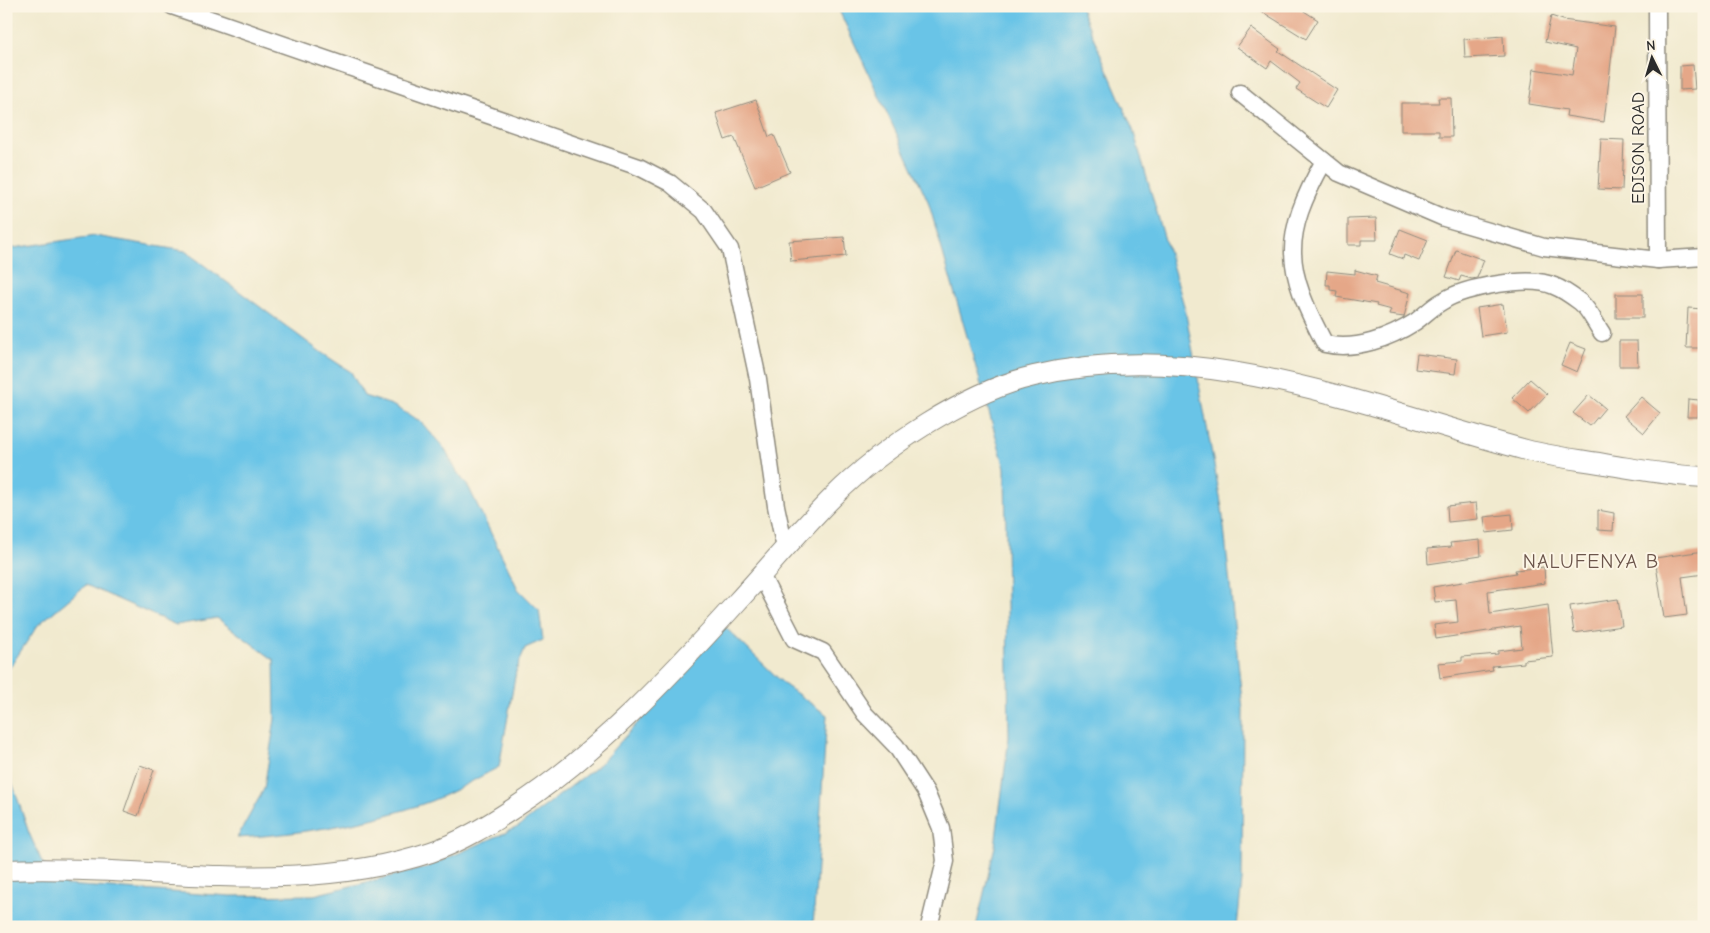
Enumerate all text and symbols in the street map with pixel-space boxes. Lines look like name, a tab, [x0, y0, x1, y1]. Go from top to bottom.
north arrow	[1628, 32, 1678, 82]
text: N	[1646, 37, 1656, 54]
street label: EDISON ROAD	[1628, 92, 1649, 204]
district label: NALUFENYA B	[1523, 550, 1659, 573]

